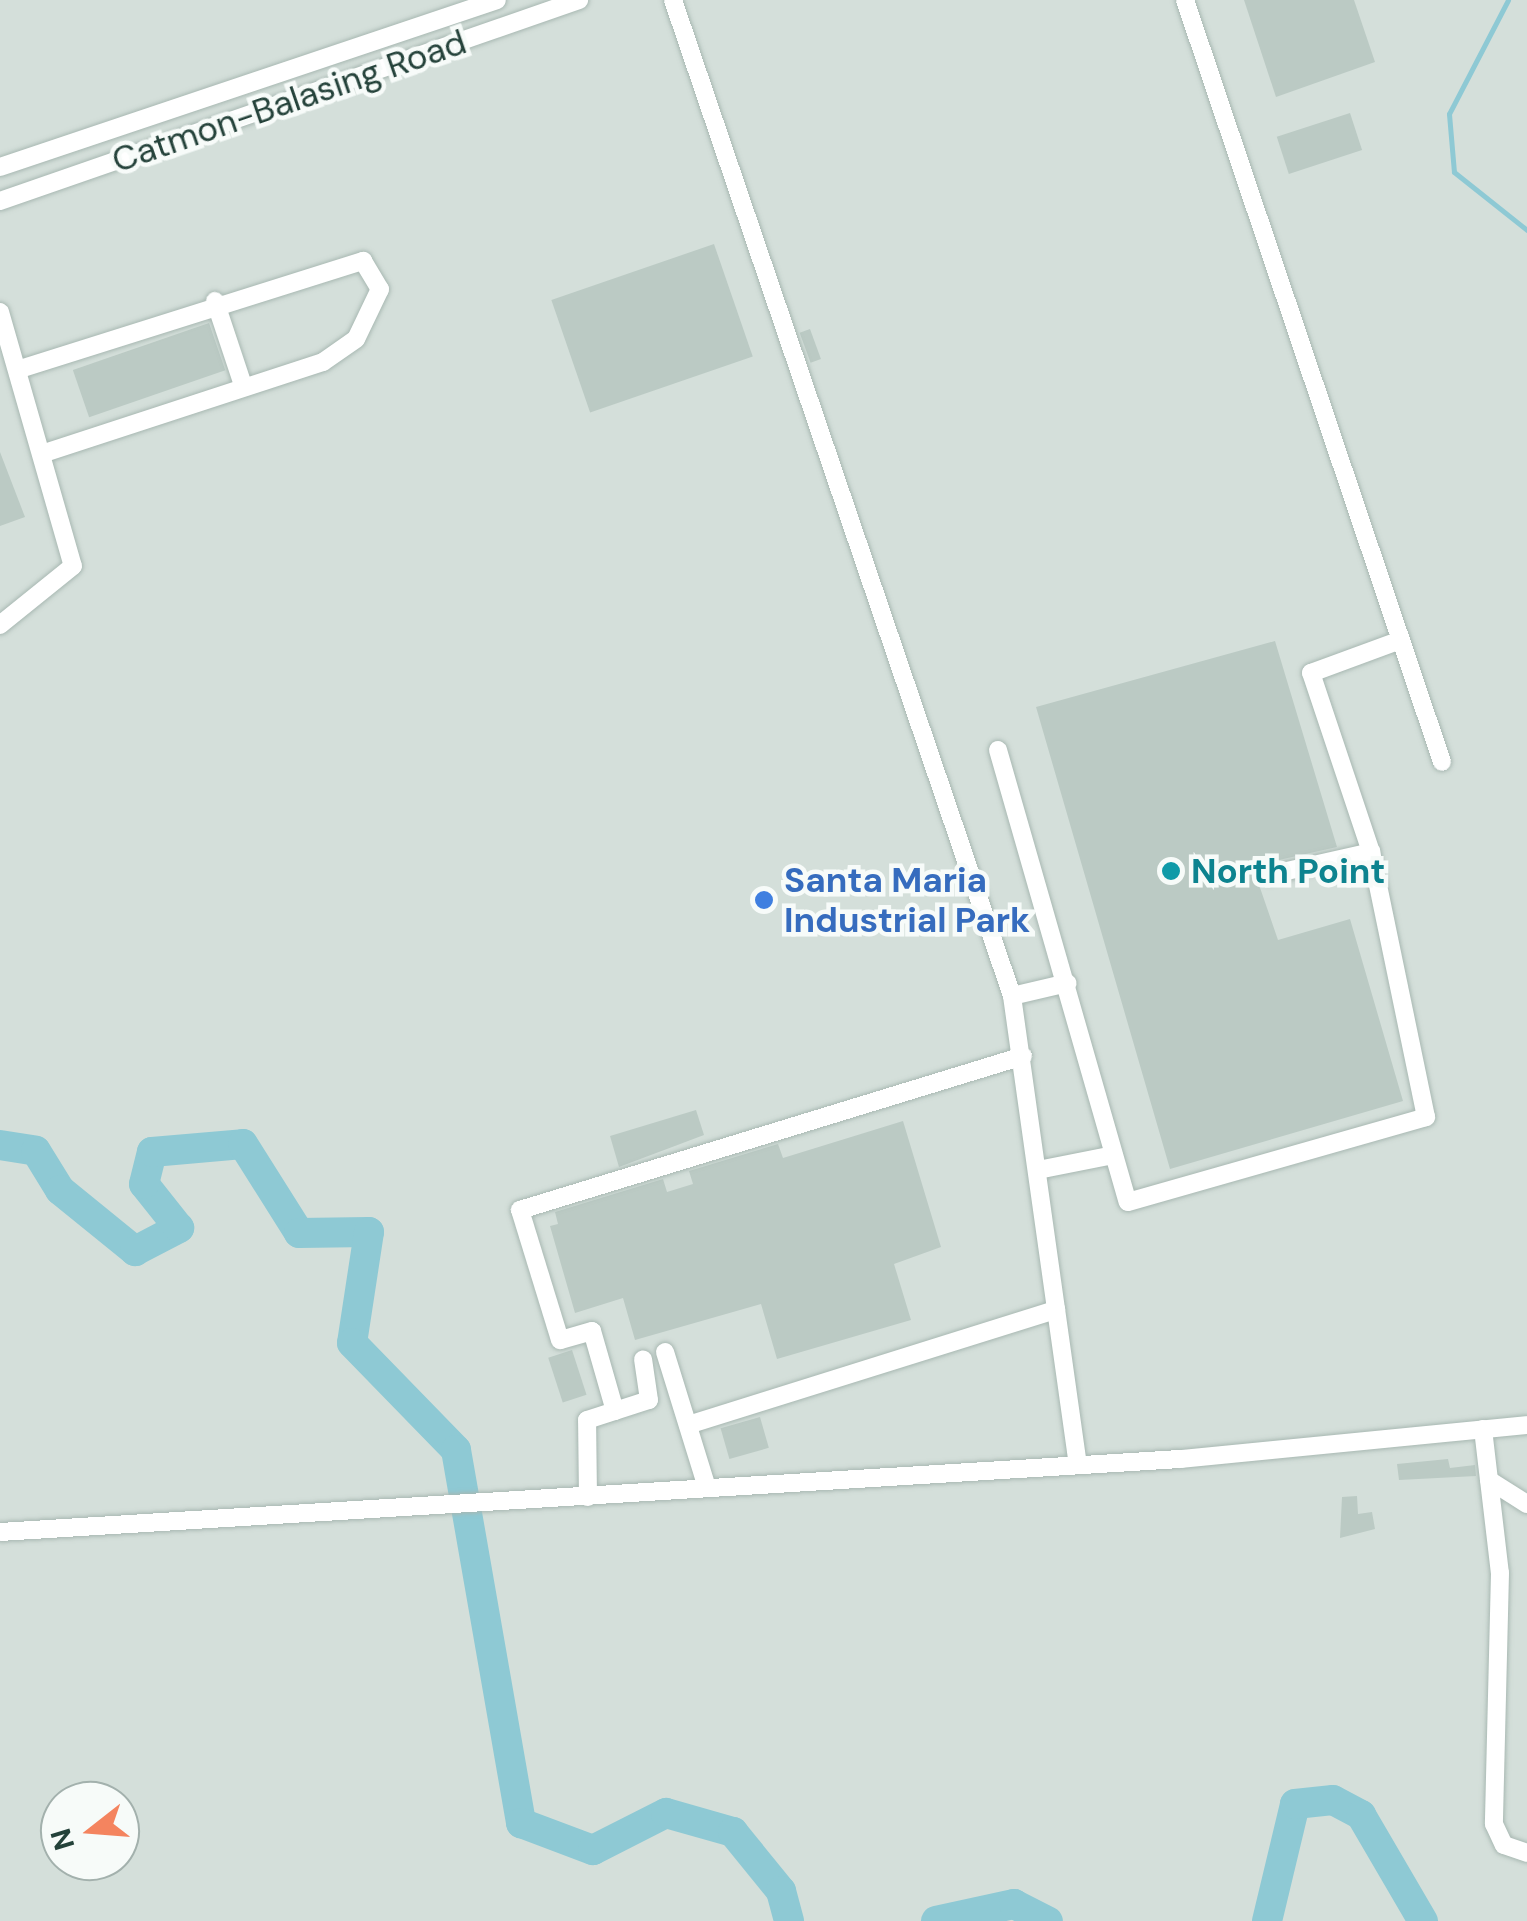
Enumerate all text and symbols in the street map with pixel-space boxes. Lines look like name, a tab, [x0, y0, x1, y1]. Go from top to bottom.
street label: Catmon-Balasing Road	[106, 21, 472, 181]
place label: North Point	[1191, 850, 1385, 892]
place label: Santa Maria Industrial Park	[784, 859, 1030, 941]
marker: North Point	[1160, 860, 1182, 882]
marker: Santa Maria Industrial Park	[753, 889, 775, 911]
north arrow	[40, 1781, 140, 1881]
text: N	[42, 1824, 83, 1855]

